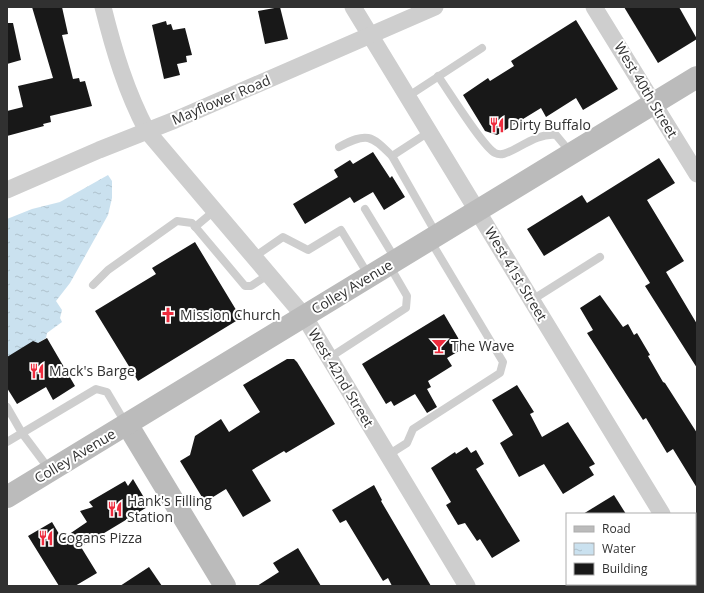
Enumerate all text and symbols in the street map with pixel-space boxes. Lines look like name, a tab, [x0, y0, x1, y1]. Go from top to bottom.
street label: West 40th Street	[610, 38, 682, 141]
street label: Mayflower Road	[169, 70, 273, 129]
place label: Dirty Buffalo	[509, 115, 591, 134]
restaurant icon: Dirty Buffalo	[488, 116, 506, 134]
street label: West 41st Street	[481, 223, 552, 324]
street label: Colley Avenue	[308, 255, 396, 318]
place label: Mission Church	[180, 305, 281, 324]
church icon: Mission Church	[159, 306, 177, 324]
street label: West 42nd Street	[304, 325, 378, 431]
place label: The Wave	[451, 336, 514, 355]
bar icon: The Wave	[430, 337, 448, 355]
place label: Mack's Barge	[49, 361, 135, 380]
restaurant icon: Mack's Barge	[28, 362, 46, 380]
street label: Colley Avenue	[31, 424, 119, 487]
place label: Hank's Filling Station	[127, 491, 212, 526]
restaurant icon: Hank's Filling Station	[106, 500, 124, 518]
legend	[566, 513, 696, 585]
text: Road	[602, 520, 631, 537]
place label: Cogans Pizza	[58, 528, 142, 547]
restaurant icon: Cogans Pizza	[37, 529, 55, 547]
text: Water	[602, 540, 636, 557]
text: Building	[602, 560, 648, 577]

